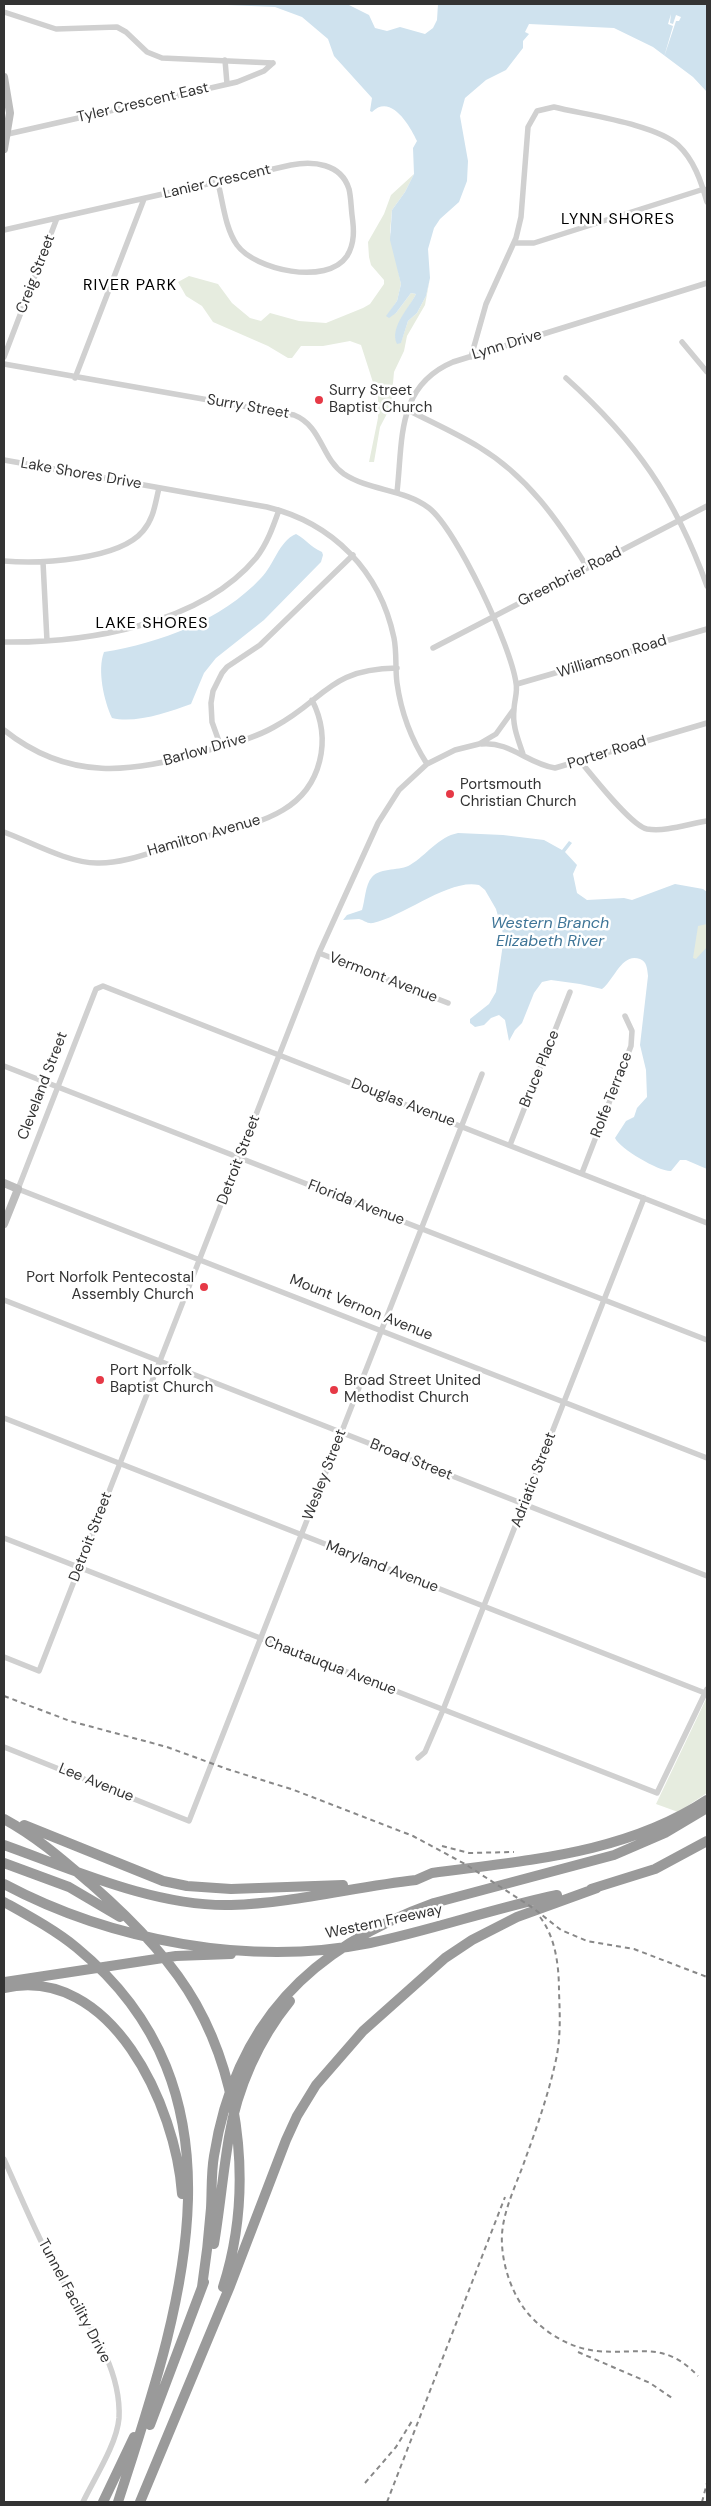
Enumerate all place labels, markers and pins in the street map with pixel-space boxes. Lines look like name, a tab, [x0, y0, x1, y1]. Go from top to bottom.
place label: Surry Street Baptist Church	[329, 382, 432, 417]
marker: Surry Street Baptist Church	[313, 394, 325, 406]
place label: Portsmouth Christian Church	[460, 776, 576, 811]
marker: Portsmouth Christian Church	[444, 788, 456, 800]
place label: Port Norfolk Pentecostal Assembly Church	[26, 1269, 194, 1304]
marker: Port Norfolk Pentecostal Assembly Church	[198, 1281, 210, 1293]
place label: Port Norfolk Baptist Church	[110, 1362, 213, 1397]
place label: Broad Street United Methodist Church	[344, 1372, 481, 1407]
marker: Port Norfolk Baptist Church	[94, 1374, 106, 1386]
marker: Broad Street United Methodist Church	[328, 1384, 340, 1396]

